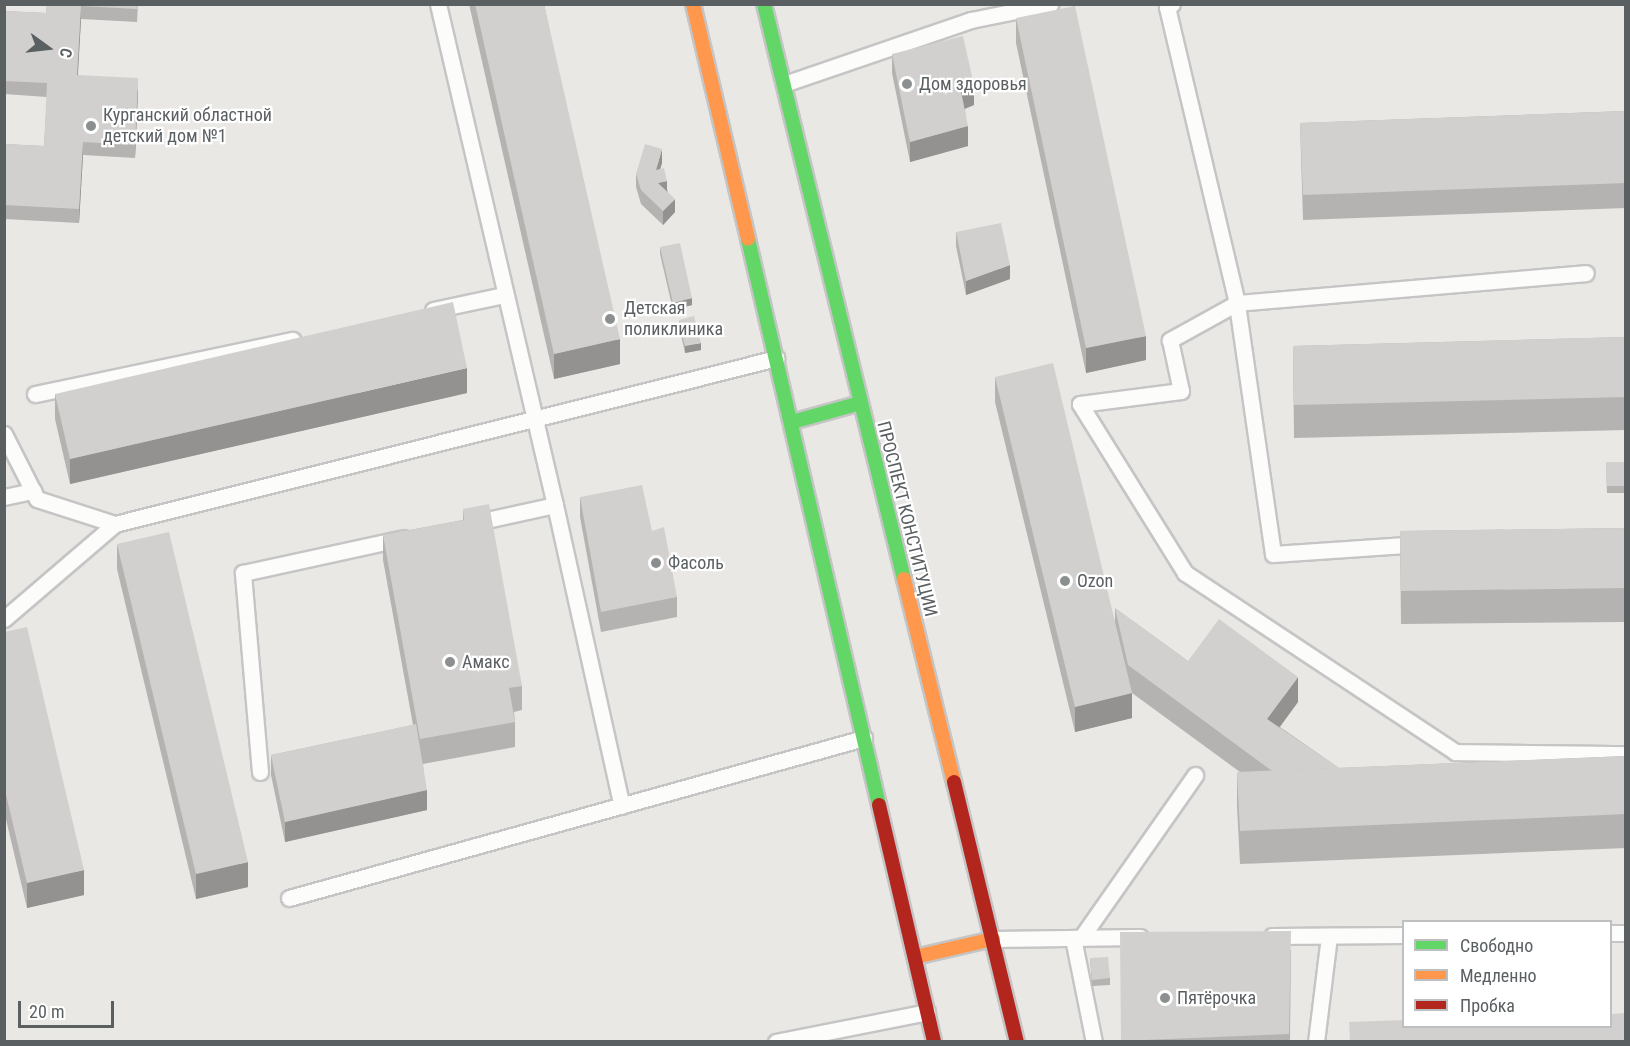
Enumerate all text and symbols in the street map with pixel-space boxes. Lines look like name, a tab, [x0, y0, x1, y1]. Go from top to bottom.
north arrow	[18, 18, 78, 78]
text: С	[56, 46, 76, 60]
place label: Дом здоровья	[919, 73, 1027, 95]
marker: Дом здоровья	[900, 77, 914, 91]
place label: Курганский областной детский дом №1	[103, 105, 272, 148]
marker: Курганский областной детский дом №1	[84, 119, 98, 133]
place label: Детская поликлиника	[624, 298, 723, 340]
marker: Детская поликлиника	[601, 310, 619, 328]
street label: ПРОСПЕКТ КОНСТИТУЦИИ	[872, 419, 942, 619]
place label: Фасоль	[668, 552, 724, 574]
marker: Фасоль	[649, 556, 663, 570]
place label: Ozon	[1077, 570, 1113, 592]
marker: Ozon	[1058, 574, 1072, 588]
place label: Амакс	[462, 651, 509, 673]
marker: Амакс	[443, 655, 457, 669]
legend	[1402, 920, 1612, 1028]
text: Свободно	[1460, 935, 1533, 956]
text: Медленно	[1460, 965, 1537, 986]
place label: Пятёрочка	[1177, 987, 1256, 1009]
scale bar	[21, 989, 117, 1027]
marker: Пятёрочка	[1158, 991, 1172, 1005]
text: Пробка	[1460, 995, 1515, 1016]
text: 20 m	[29, 1001, 64, 1022]

